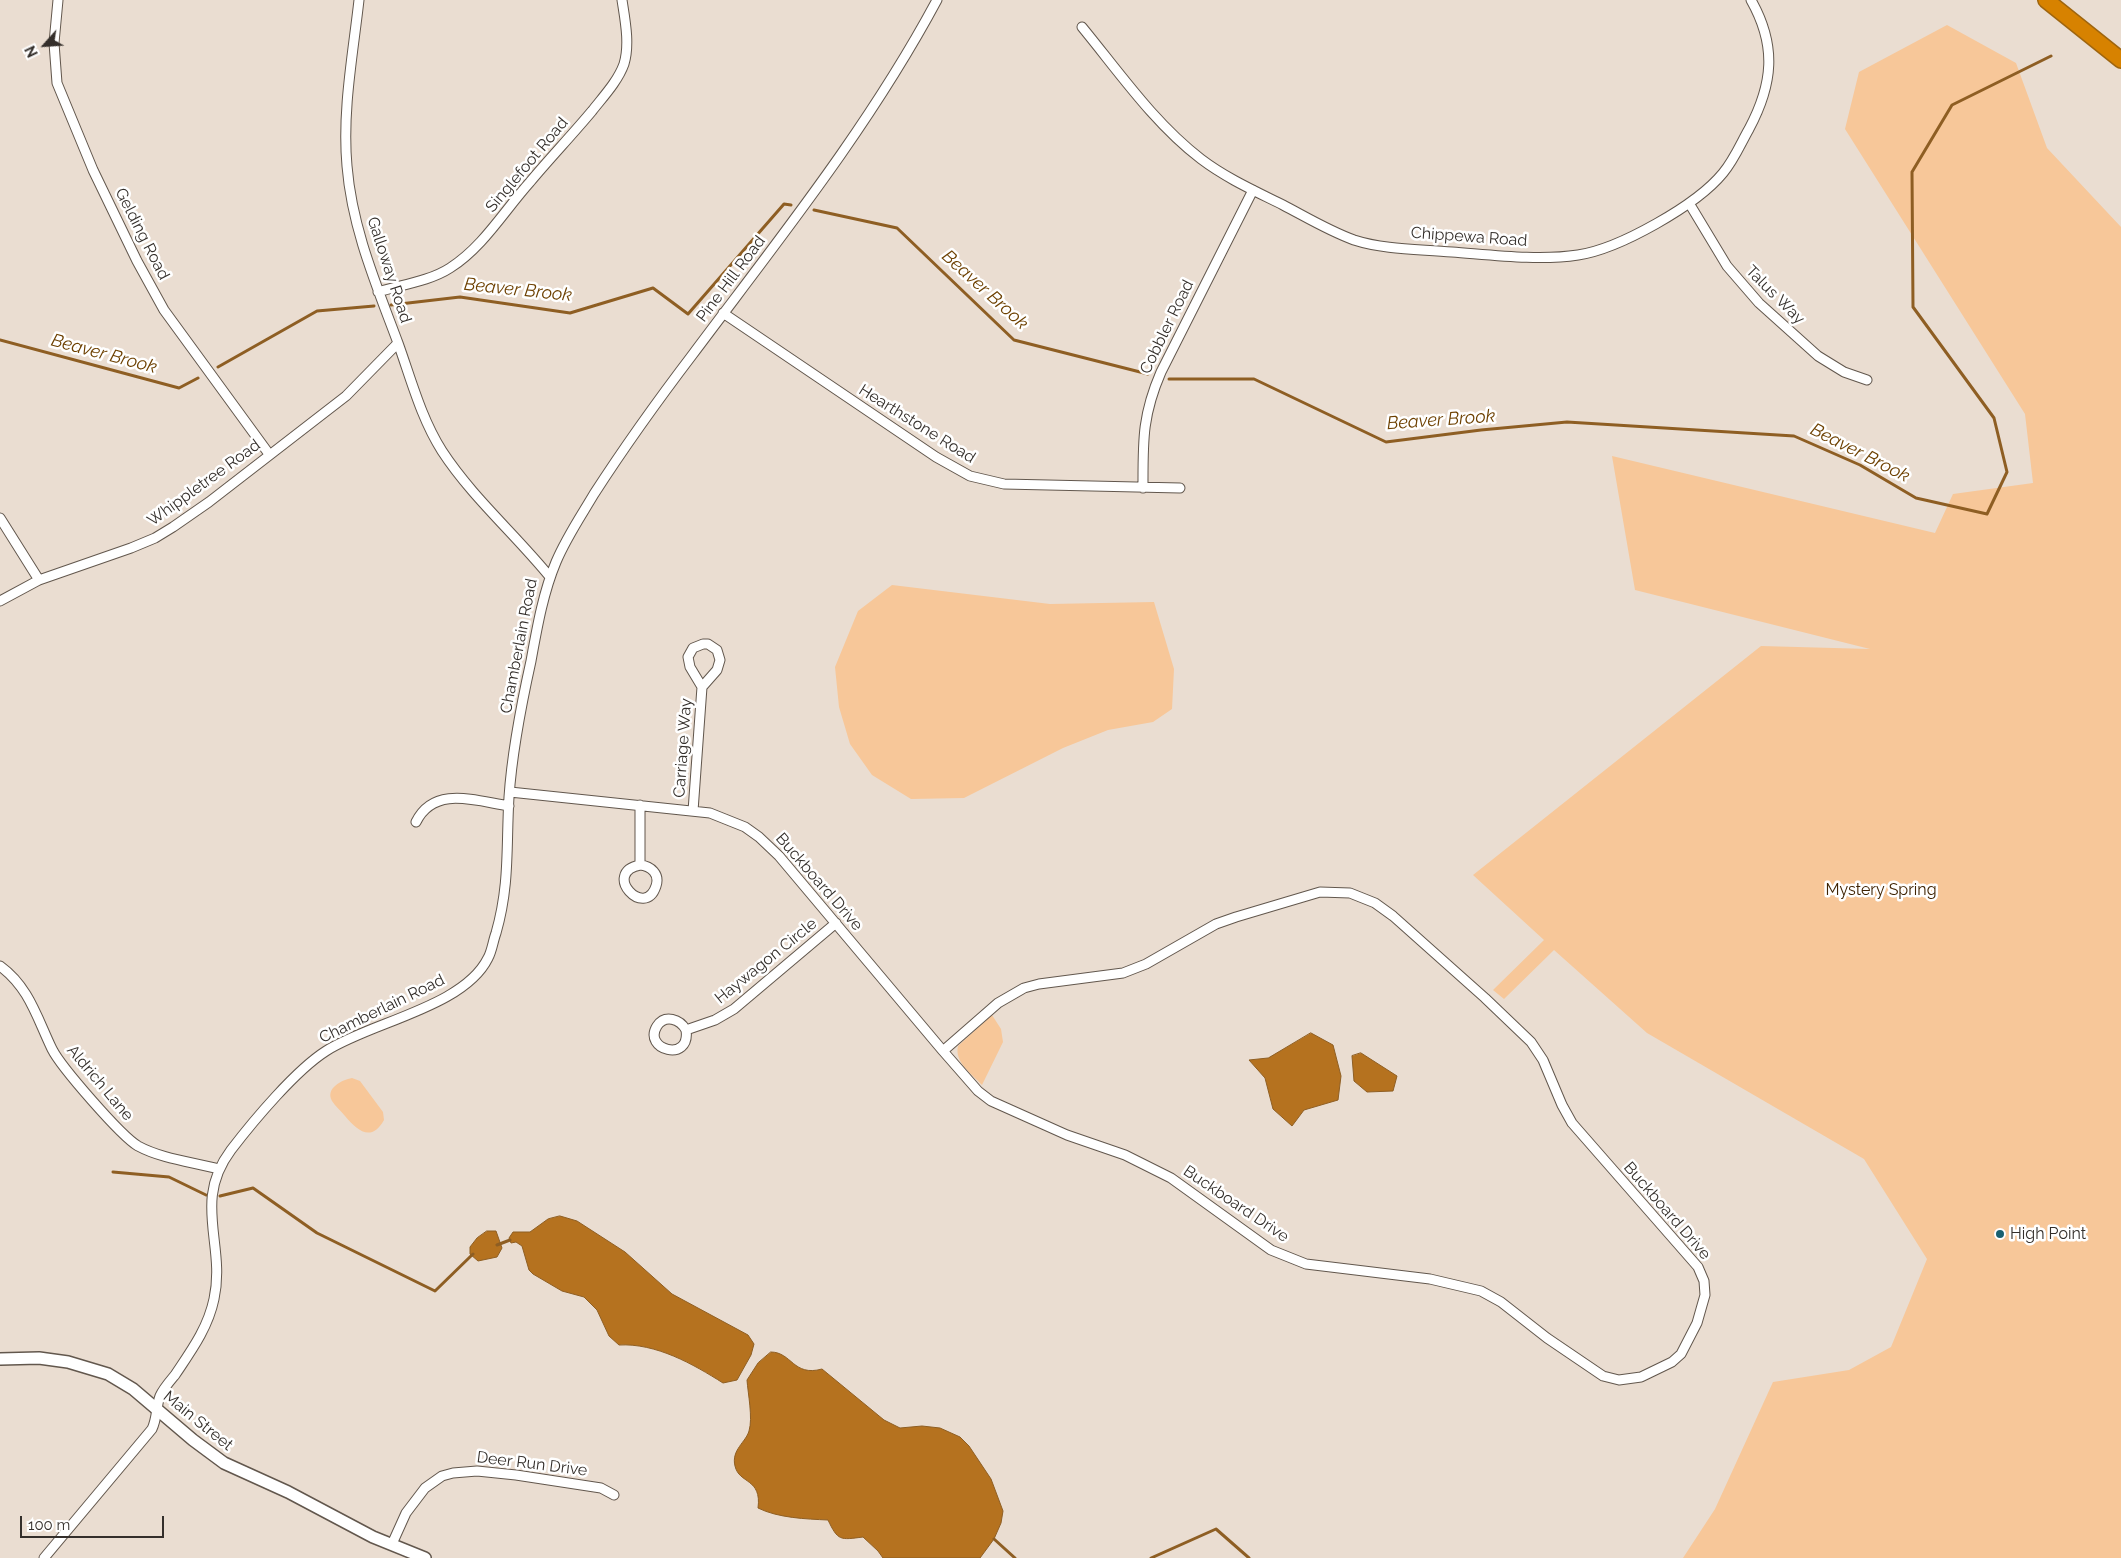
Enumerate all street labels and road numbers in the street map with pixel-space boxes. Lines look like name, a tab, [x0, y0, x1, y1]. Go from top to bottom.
street label: Singlefoot Road	[482, 114, 572, 216]
street label: Gelding Road	[111, 185, 173, 283]
street label: Galloway Road	[363, 214, 415, 326]
street label: Chippewa Road	[1410, 223, 1528, 251]
street label: Pine Hill Road	[692, 232, 770, 326]
street label: Talus Way	[1742, 262, 1808, 328]
street label: Cobbler Road	[1136, 277, 1198, 377]
street label: Hearthstone Road	[855, 380, 979, 468]
street label: Whippletree Road	[144, 436, 264, 530]
street label: Chamberlain Road	[497, 577, 541, 715]
street label: Carriage Way	[670, 698, 696, 798]
street label: Buckboard Drive	[771, 829, 867, 935]
street label: Haywagon Circle	[711, 914, 821, 1008]
street label: Chamberlain Road	[316, 970, 448, 1048]
street label: Aldrich Lane	[63, 1041, 137, 1125]
street label: Buckboard Drive	[1619, 1158, 1715, 1264]
street label: Buckboard Drive	[1180, 1162, 1292, 1246]
street label: Main Street	[159, 1387, 237, 1455]
street label: Deer Run Drive	[476, 1448, 588, 1480]

